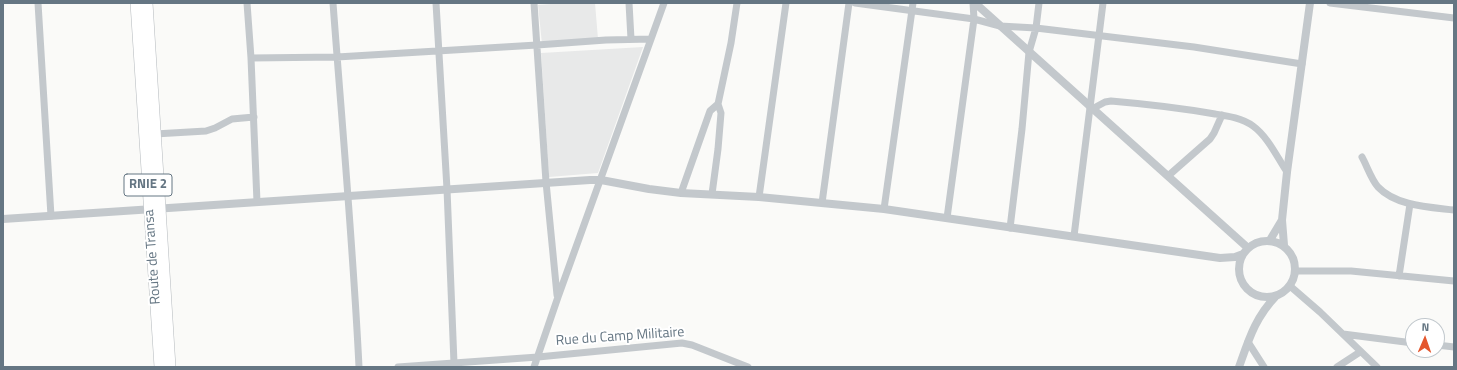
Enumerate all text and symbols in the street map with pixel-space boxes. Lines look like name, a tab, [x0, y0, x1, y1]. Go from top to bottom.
road number: RNIE 2	[124, 174, 172, 196]
street label: Route de Transa	[141, 209, 165, 305]
north arrow	[1405, 318, 1445, 358]
text: N	[1421, 319, 1429, 335]
street label: Rue du Camp Militaire	[555, 324, 685, 350]

